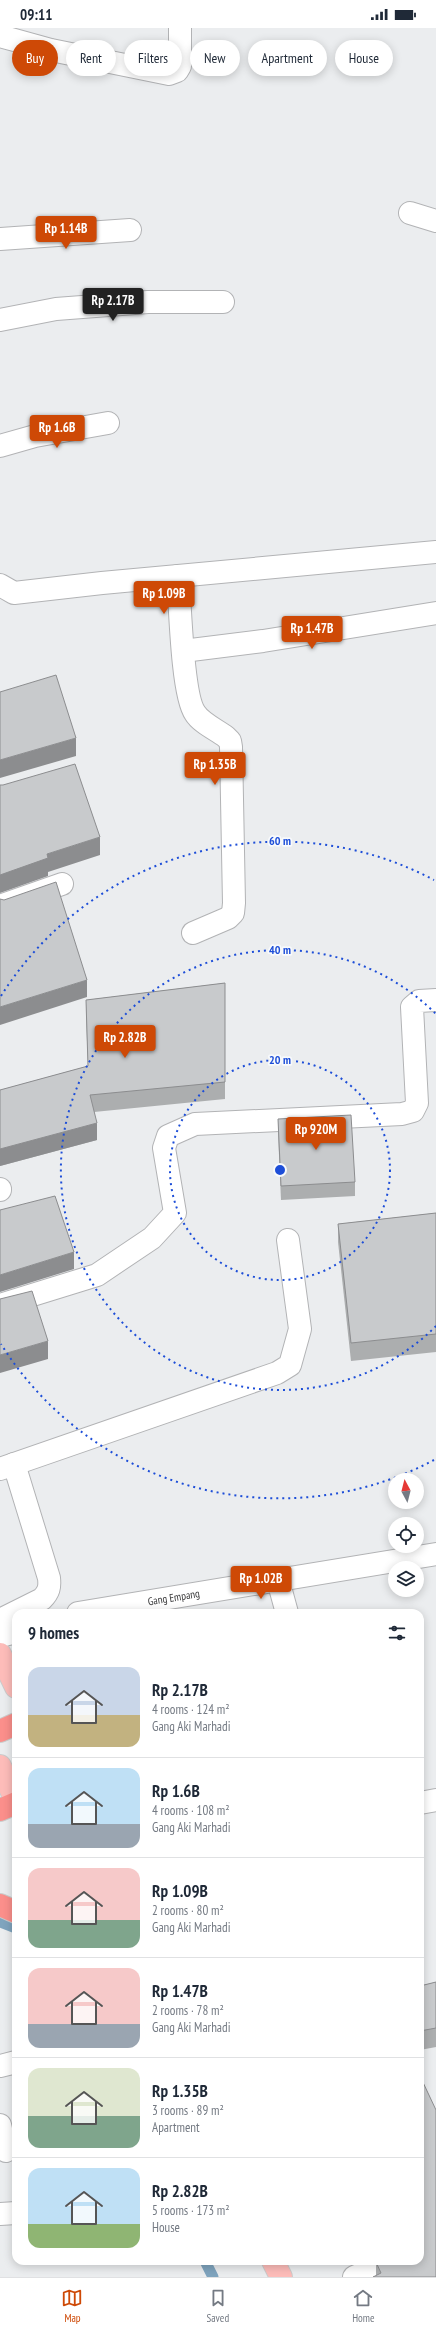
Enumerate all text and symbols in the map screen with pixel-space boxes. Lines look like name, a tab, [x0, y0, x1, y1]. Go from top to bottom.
text: 09:11	[20, 5, 52, 24]
chip: Buy	[12, 40, 58, 76]
chip: Rent	[66, 40, 116, 76]
chip: Filters	[124, 40, 182, 76]
chip: New	[190, 40, 240, 76]
chip: Apartment	[248, 40, 327, 76]
chip: House	[335, 40, 393, 76]
pin: Rp 1.14B	[25, 216, 107, 250]
text: Rp 1.14B	[45, 220, 87, 237]
pin: Rp 2.17B	[72, 288, 154, 322]
text: Rp 2.17B	[92, 292, 134, 309]
pin: Rp 1.6B	[20, 415, 94, 449]
text: Rp 1.6B	[39, 419, 75, 436]
pin: Rp 1.09B	[123, 581, 205, 615]
text: Rp 1.09B	[143, 585, 185, 602]
pin: Rp 1.47B	[271, 616, 353, 650]
text: Rp 1.47B	[291, 620, 333, 637]
pin: Rp 1.35B	[174, 752, 256, 786]
text: Rp 1.35B	[194, 756, 236, 773]
text: 60 m	[269, 833, 291, 848]
text: 40 m	[269, 942, 291, 957]
pin: Rp 2.82B	[84, 1025, 166, 1059]
text: Rp 2.82B	[104, 1029, 146, 1046]
text: 20 m	[269, 1052, 291, 1067]
pin: Rp 920M	[279, 1117, 353, 1151]
text: Rp 920M	[295, 1121, 337, 1138]
centre of rings	[273, 1163, 287, 1177]
north arrow	[388, 1473, 424, 1509]
map controls	[388, 1473, 424, 1597]
button: locate	[388, 1517, 424, 1553]
button: layers	[388, 1561, 424, 1597]
pin: Rp 1.02B	[220, 1566, 302, 1600]
text: Rp 1.02B	[240, 1570, 282, 1587]
street label: Gang Empang	[147, 1586, 201, 1608]
text: 9 homes	[28, 1622, 79, 1644]
icon: filters	[386, 1622, 408, 1644]
text: Rp 2.17B	[152, 1679, 208, 1701]
icon: home	[60, 1683, 108, 1731]
text: 4 rooms · 124 m²	[152, 1701, 230, 1718]
text: Gang Aki Marhadi	[152, 1718, 231, 1735]
text: Rp 1.6B	[152, 1780, 200, 1802]
icon: home	[60, 1784, 108, 1832]
text: 4 rooms · 108 m²	[152, 1802, 230, 1819]
text: Gang Aki Marhadi	[152, 1819, 231, 1836]
text: Rp 1.09B	[152, 1880, 208, 1902]
icon: home	[60, 1884, 108, 1932]
text: 2 rooms · 80 m²	[152, 1902, 224, 1919]
text: Gang Aki Marhadi	[152, 1919, 231, 1936]
text: Rp 1.47B	[152, 1980, 208, 2002]
icon: home	[60, 1984, 108, 2032]
text: 2 rooms · 78 m²	[152, 2002, 224, 2019]
text: Gang Aki Marhadi	[152, 2019, 231, 2036]
text: Rp 1.35B	[152, 2080, 208, 2102]
icon: home	[60, 2084, 108, 2132]
text: 3 rooms · 89 m²	[152, 2102, 224, 2119]
text: Apartment	[152, 2119, 200, 2136]
text: Rp 2.82B	[152, 2180, 208, 2202]
icon: home	[60, 2184, 108, 2232]
text: 5 rooms · 173 m²	[152, 2202, 230, 2219]
text: House	[152, 2219, 180, 2236]
tab: Map	[61, 2287, 83, 2325]
tab: Saved	[206, 2287, 229, 2325]
tab: Home	[352, 2287, 375, 2325]

